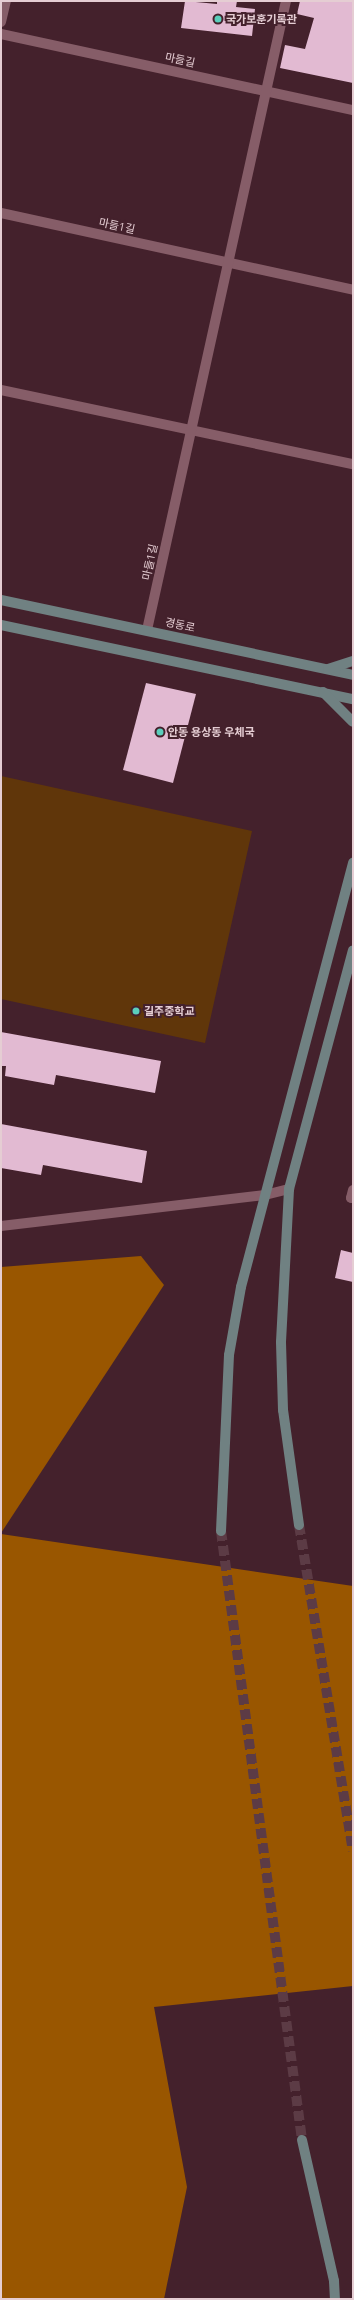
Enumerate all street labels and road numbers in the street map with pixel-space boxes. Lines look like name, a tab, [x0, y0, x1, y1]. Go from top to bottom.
street label: 마들길	[164, 50, 196, 70]
street label: 마들1길	[98, 216, 136, 236]
street label: 마들1길	[140, 543, 160, 581]
street label: 경동로	[164, 615, 196, 635]

